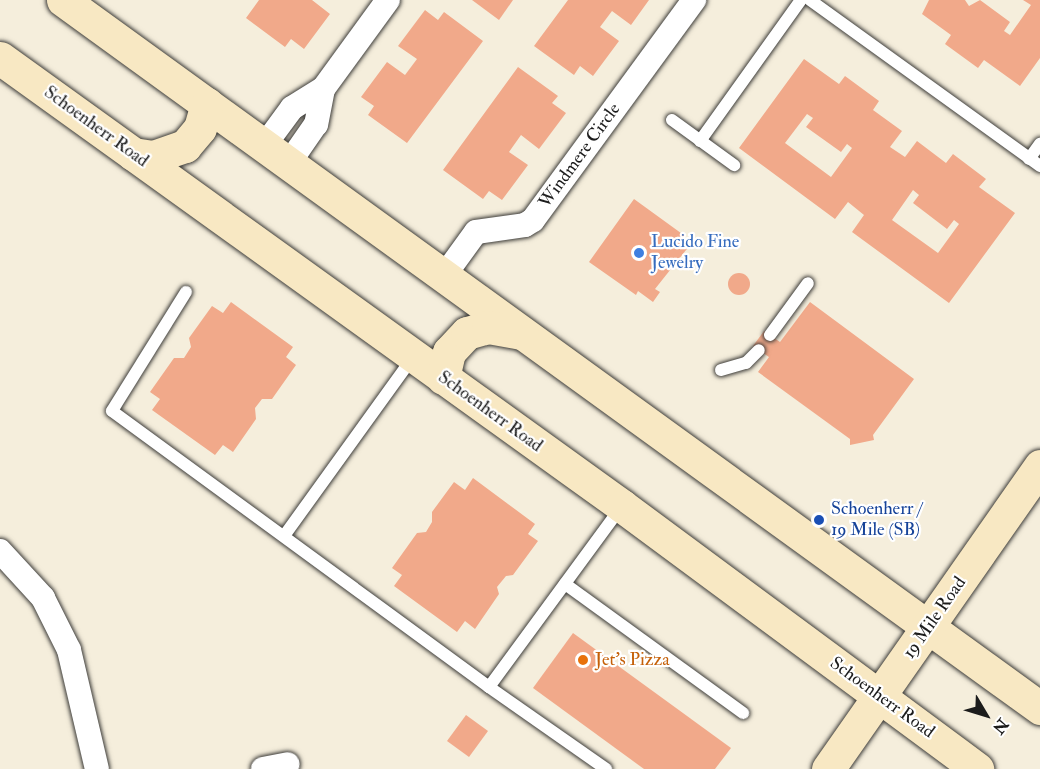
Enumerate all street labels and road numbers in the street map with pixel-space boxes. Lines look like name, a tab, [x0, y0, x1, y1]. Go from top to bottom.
street label: Schoenherr Road	[40, 82, 152, 172]
street label: Windmere Circle	[535, 99, 625, 213]
street label: Schoenherr Road	[434, 367, 546, 457]
street label: 19 Mile Road	[899, 573, 971, 663]
street label: Schoenherr Road	[826, 653, 938, 743]

